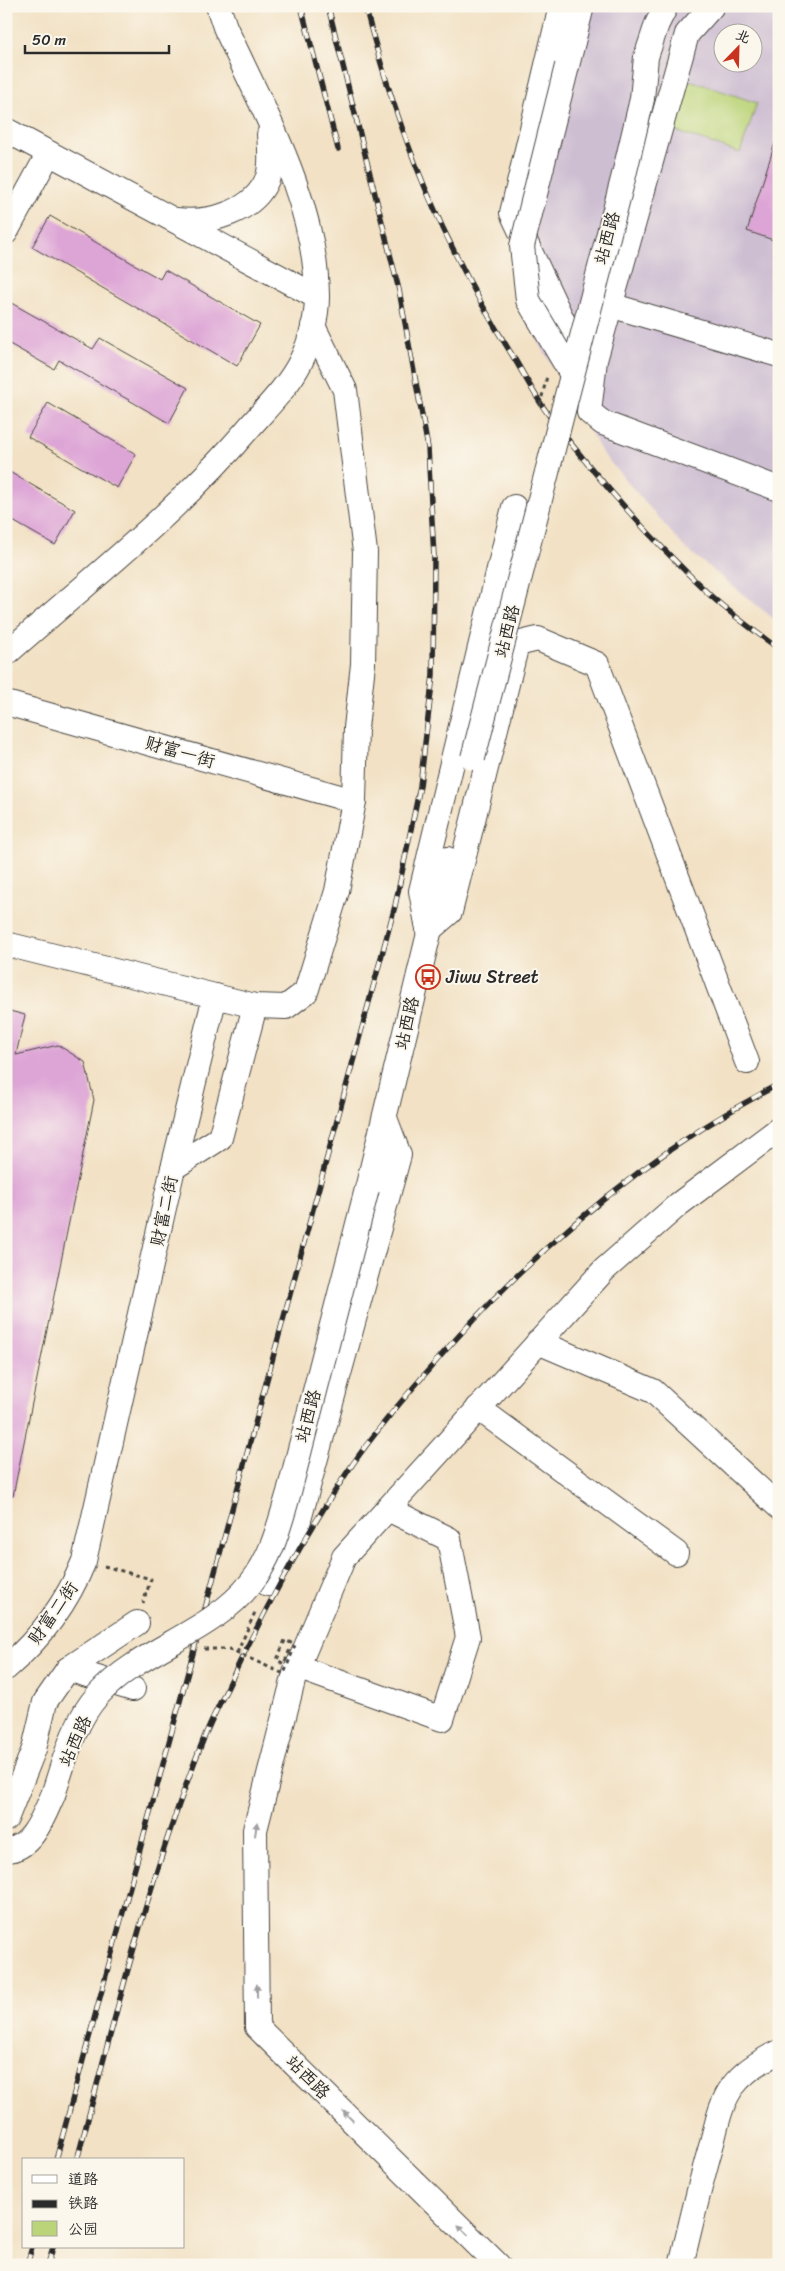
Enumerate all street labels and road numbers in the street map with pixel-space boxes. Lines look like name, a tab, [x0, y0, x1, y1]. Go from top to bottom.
street label: 站西路	[585, 208, 629, 268]
street label: 站西路	[485, 601, 529, 661]
street label: 财富一街	[141, 727, 219, 777]
street label: 站西路	[385, 993, 429, 1053]
street label: 财富二街	[141, 1172, 187, 1250]
street label: 站西路	[286, 1386, 330, 1446]
street label: 财富二街	[19, 1574, 87, 1652]
street label: 站西路	[49, 1710, 101, 1772]
street label: 站西路	[278, 2047, 338, 2107]

